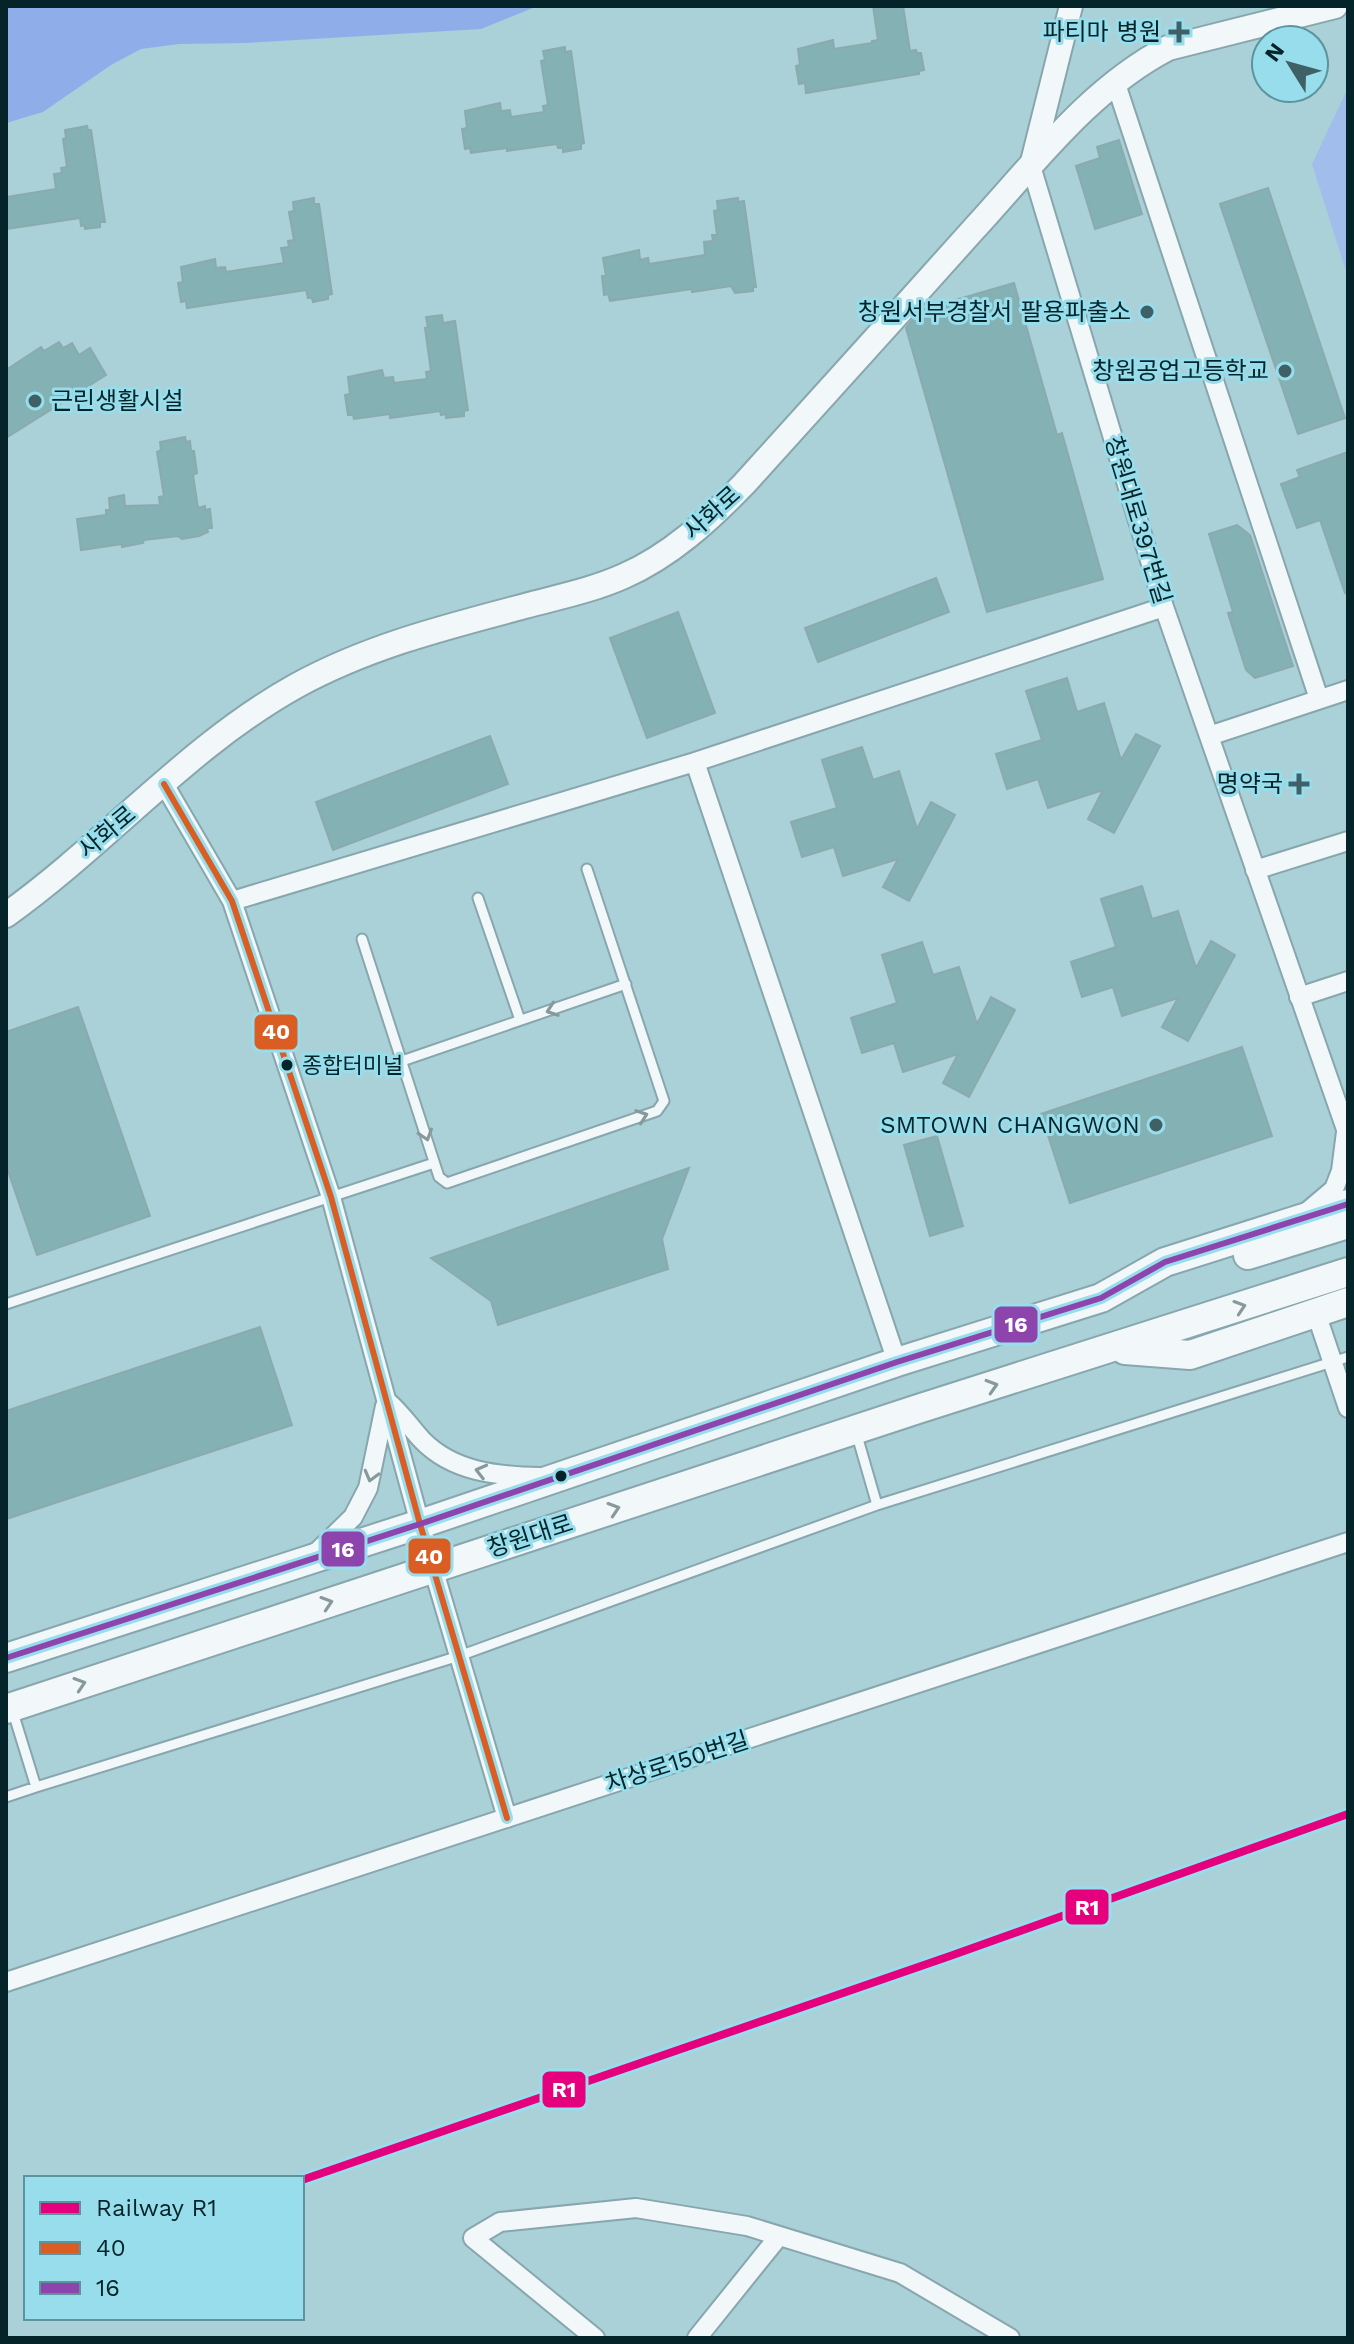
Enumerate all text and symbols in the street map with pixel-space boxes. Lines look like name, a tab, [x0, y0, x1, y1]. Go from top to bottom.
place label: 파티마 병원	[1042, 18, 1161, 46]
marker: 파티마 병원	[1168, 21, 1190, 43]
north arrow	[1250, 24, 1330, 104]
text: N	[1260, 38, 1289, 66]
place label: 창원서부경찰서 팔용파출소	[858, 298, 1131, 326]
marker: 창원서부경찰서 팔용파출소	[1138, 303, 1156, 321]
place label: 창원공업고등학교	[1092, 357, 1269, 385]
marker: 창원공업고등학교	[1276, 362, 1294, 380]
place label: 근린생활시설	[51, 387, 183, 415]
marker: 근린생활시설	[26, 392, 44, 410]
street label: 창원대로397번길	[1099, 433, 1177, 607]
street label: 사화로	[678, 480, 746, 546]
place label: 명약국	[1217, 770, 1283, 798]
marker: 명약국	[1290, 775, 1308, 793]
street label: 사화로	[73, 800, 141, 864]
one-way arrow	[546, 1000, 560, 1016]
line badge: 40	[253, 1013, 299, 1051]
text: 40	[262, 1019, 290, 1044]
place label: 종합터미널	[302, 1053, 403, 1078]
marker: 종합터미널	[279, 1057, 295, 1073]
one-way arrow	[634, 1109, 648, 1125]
place label: SMTOWN CHANGWON	[880, 1111, 1140, 1139]
marker: SMTOWN CHANGWON	[1147, 1116, 1165, 1134]
one-way arrow	[416, 1128, 432, 1142]
one-way arrow	[1233, 1300, 1246, 1316]
line badge: 16	[993, 1305, 1039, 1344]
text: 16	[1004, 1312, 1028, 1337]
one-way arrow	[985, 1379, 999, 1395]
one-way arrow	[474, 1464, 488, 1481]
unlabelled marker	[553, 1468, 569, 1484]
one-way arrow	[364, 1469, 380, 1483]
one-way arrow	[606, 1502, 620, 1518]
street label: 창원대로	[484, 1509, 576, 1563]
line badge: 16	[320, 1530, 366, 1568]
text: 16	[331, 1537, 355, 1562]
line badge: 40	[407, 1537, 452, 1575]
text: 40	[415, 1544, 443, 1569]
one-way arrow	[320, 1596, 333, 1612]
one-way arrow	[72, 1678, 86, 1694]
street label: 차상로150번길	[602, 1726, 752, 1798]
line badge: R1	[1064, 1888, 1110, 1926]
text: R1	[1075, 1895, 1099, 1920]
line badge: R1	[541, 2070, 587, 2109]
text: R1	[552, 2077, 576, 2102]
legend	[24, 2176, 304, 2320]
text: Railway R1	[96, 2194, 217, 2222]
text: 40	[96, 2234, 126, 2262]
text: 16	[96, 2274, 120, 2302]

